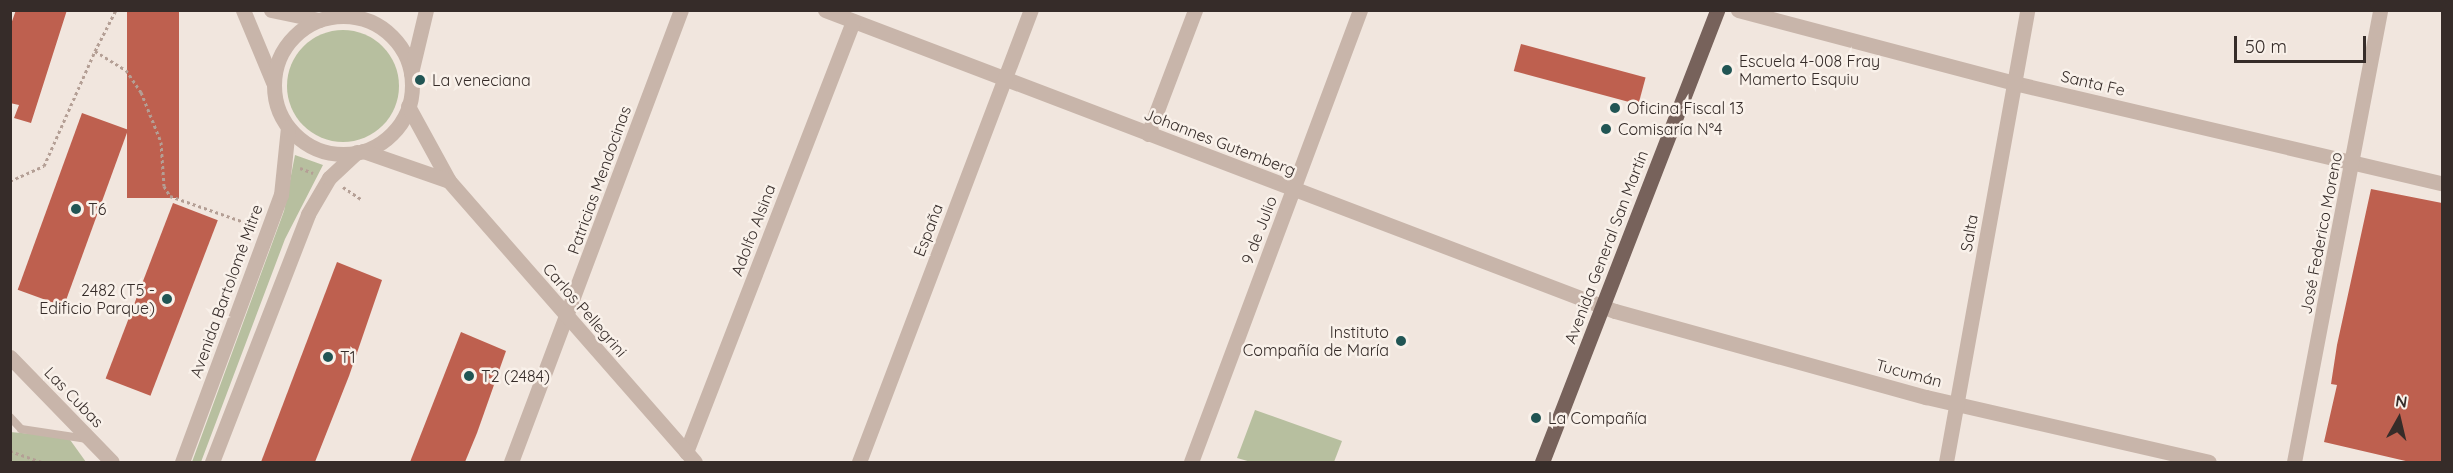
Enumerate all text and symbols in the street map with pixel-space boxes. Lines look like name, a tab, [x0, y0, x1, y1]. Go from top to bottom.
scale bar	[2237, 24, 2369, 62]
text: 50 m	[2245, 35, 2287, 58]
place label: Escuela 4-008 Fray Mamerto Esquiu	[1739, 51, 1880, 89]
marker: Escuela 4-008 Fray Mamerto Esquiu	[1720, 63, 1734, 77]
street label: Santa Fe	[2059, 66, 2127, 100]
place label: La veneciana	[432, 70, 531, 90]
marker: La veneciana	[413, 73, 427, 87]
place label: Oficina Fiscal 13	[1627, 98, 1744, 118]
marker: Oficina Fiscal 13	[1608, 101, 1622, 115]
street label: Patricias Mendocinas	[563, 103, 635, 257]
street label: Johannes Gutemberg	[1141, 104, 1299, 180]
place label: Comisaría N°4	[1618, 119, 1722, 139]
marker: Comisaría N°4	[1599, 122, 1613, 136]
street label: Avenida General San Martín	[1560, 148, 1652, 346]
street label: José Federico Moreno	[2296, 150, 2346, 316]
street label: Adolfo Alsina	[727, 182, 779, 278]
street label: 9 de Julio	[1237, 193, 1281, 267]
place label: T6	[88, 199, 106, 219]
street label: España	[909, 201, 947, 259]
marker: T6	[69, 202, 83, 216]
street label: Avenida Bartolomé Mitre	[186, 202, 266, 380]
street label: Salta	[1956, 213, 1982, 253]
street label: Carlos Pellegrini	[539, 259, 631, 361]
place label: 2482 (T5 - Edificio Parque)	[39, 280, 155, 318]
marker: 2482 (T5 - Edificio Parque)	[160, 292, 174, 306]
place label: Instituto Compañía de María	[1243, 322, 1389, 360]
marker: Instituto Compañía de María	[1394, 334, 1408, 348]
place label: T1	[340, 347, 356, 367]
marker: T1	[321, 350, 335, 364]
street label: Tucumán	[1874, 355, 1944, 391]
street label: Las Cubas	[41, 363, 107, 431]
place label: T2 (2484)	[481, 366, 550, 386]
marker: T2 (2484)	[462, 369, 476, 383]
north arrow	[2369, 389, 2429, 449]
text: N	[2394, 390, 2409, 412]
place label: La Compañía	[1548, 408, 1647, 428]
marker: La Compañía	[1529, 411, 1543, 425]

